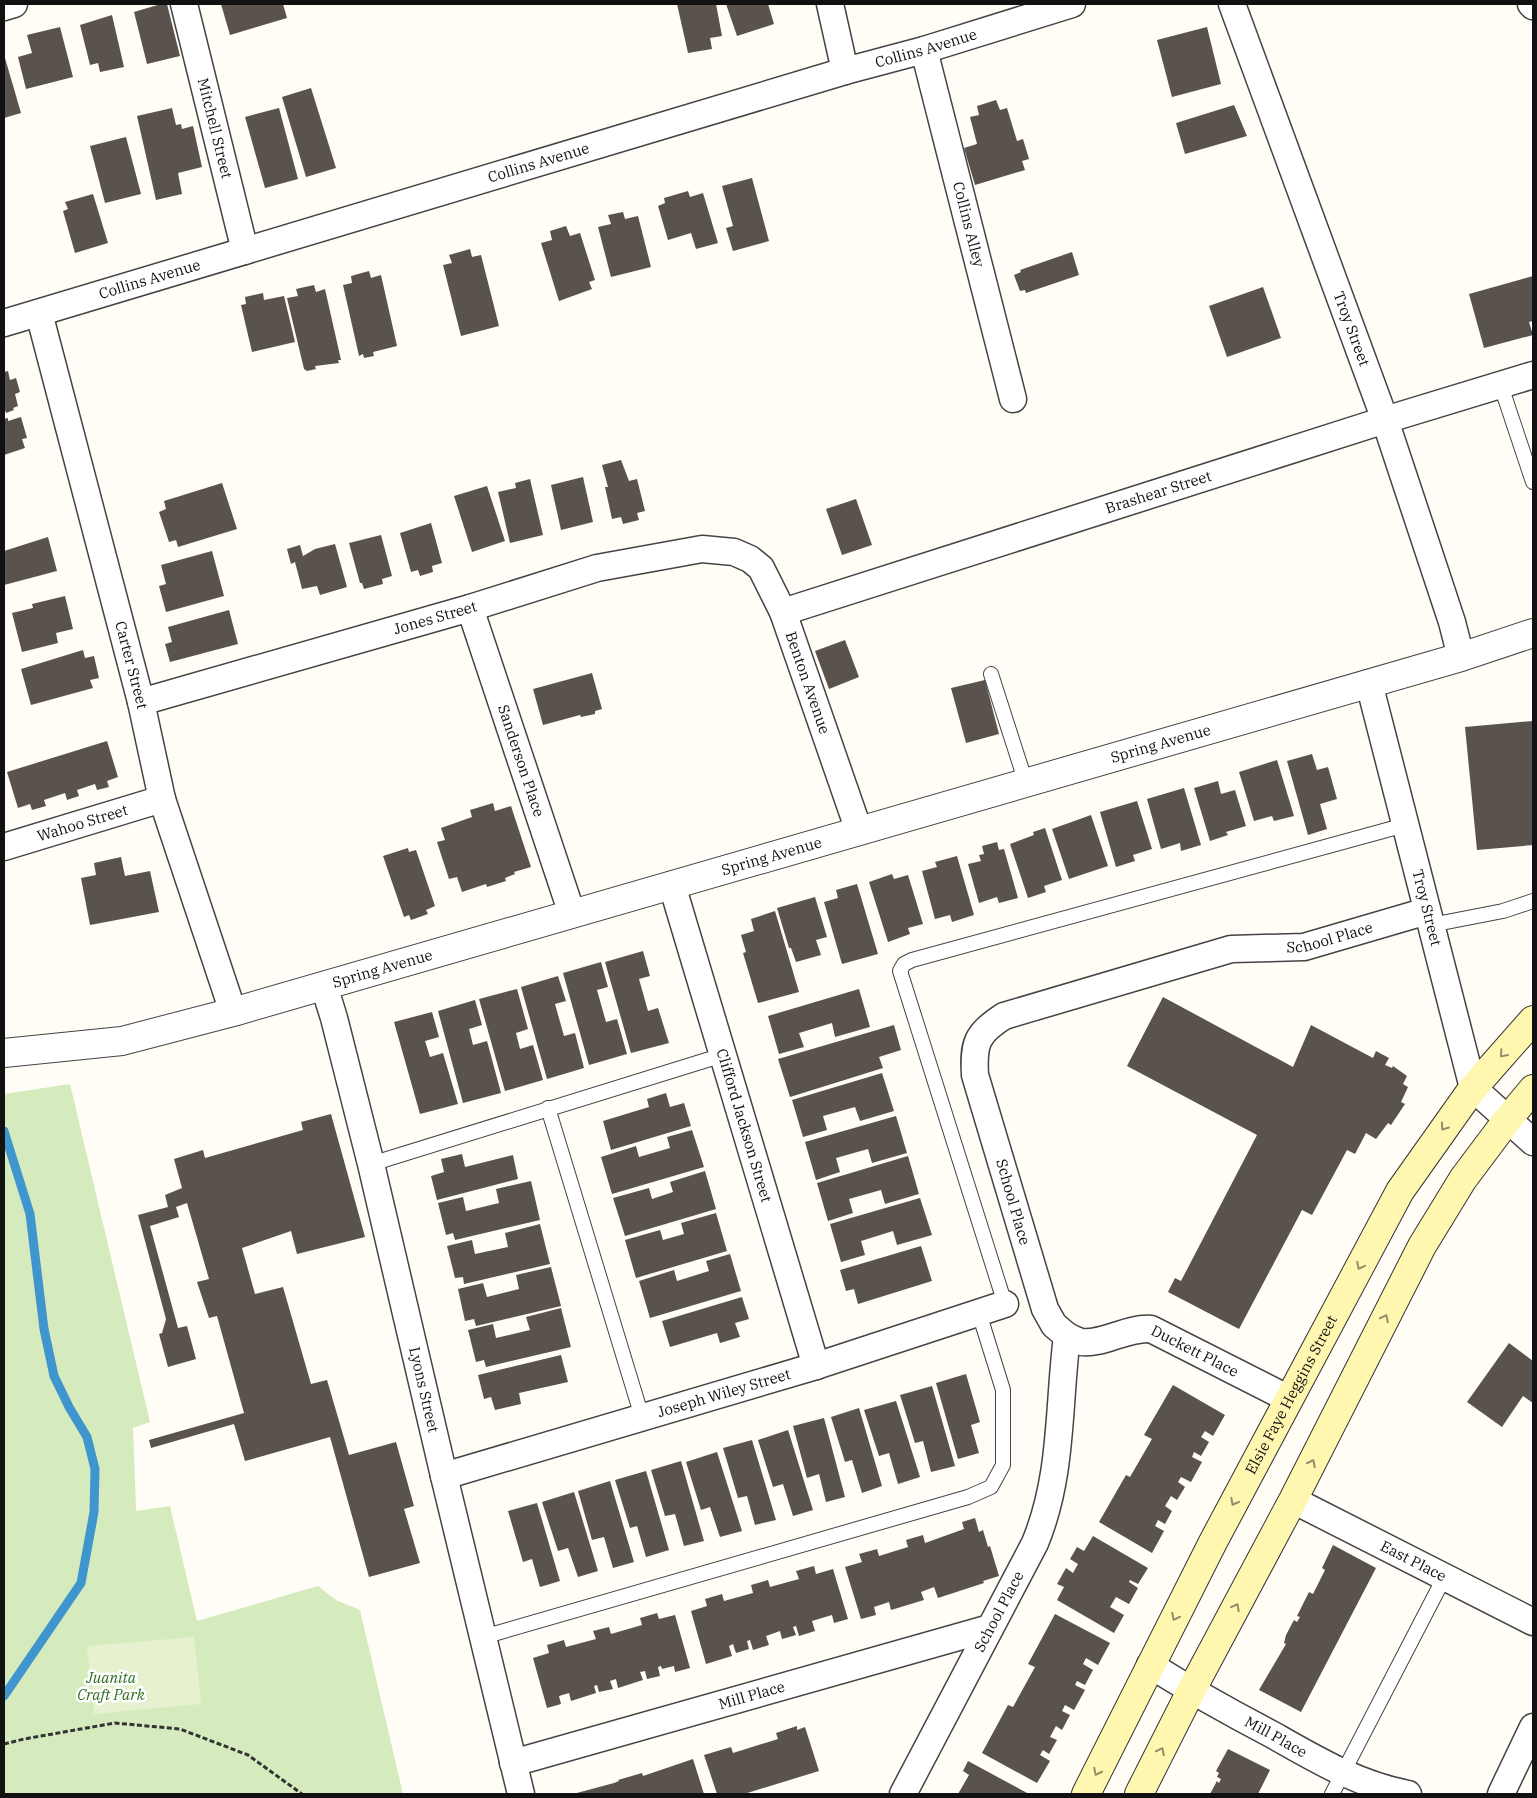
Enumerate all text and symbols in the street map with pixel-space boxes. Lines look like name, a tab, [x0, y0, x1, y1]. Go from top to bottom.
street label: Collins Avenue	[873, 24, 979, 72]
street label: Mitchell Street	[194, 76, 237, 180]
street label: Collins Avenue	[485, 138, 591, 187]
street label: Collins Alley	[949, 180, 989, 269]
street label: Collins Avenue	[96, 255, 202, 303]
street label: Troy Street	[1329, 289, 1374, 369]
street label: Brashear Street	[1103, 466, 1214, 518]
street label: Jones Street	[391, 596, 479, 638]
street label: Carter Street	[111, 619, 152, 711]
street label: Benton Avenue	[781, 629, 835, 736]
street label: Sanderson Place	[494, 702, 549, 819]
street label: Spring Avenue	[1108, 720, 1213, 767]
street label: Wahoo Street	[35, 800, 130, 845]
street label: Spring Avenue	[719, 832, 824, 879]
street label: Troy Street	[1408, 867, 1446, 948]
street label: School Place	[1286, 917, 1375, 956]
street label: Spring Avenue	[330, 945, 435, 992]
street label: Clifford Jackson Street	[712, 1046, 776, 1204]
one-way arrow	[1500, 1048, 1509, 1057]
one-way arrow	[1442, 1121, 1450, 1130]
street label: School Place	[992, 1157, 1035, 1247]
one-way arrow	[1356, 1260, 1366, 1269]
street label: Elsie Faye Heggins Street	[1241, 1312, 1341, 1477]
one-way arrow	[1379, 1314, 1389, 1323]
street label: Duckett Place	[1148, 1321, 1242, 1381]
street label: Lyons Street	[405, 1345, 444, 1434]
street label: Joseph Wiley Street	[655, 1364, 793, 1421]
one-way arrow	[1306, 1459, 1316, 1468]
one-way arrow	[1231, 1496, 1241, 1505]
street label: East Place	[1377, 1536, 1450, 1585]
street label: School Place	[969, 1568, 1028, 1655]
one-way arrow	[1230, 1603, 1240, 1612]
one-way arrow	[1171, 1612, 1181, 1621]
park label: Juanita Craft Park	[77, 1668, 145, 1704]
street label: Mill Place	[716, 1677, 787, 1713]
street label: Mill Place	[1242, 1712, 1311, 1761]
one-way arrow	[1155, 1747, 1165, 1756]
one-way arrow	[1093, 1766, 1103, 1775]

